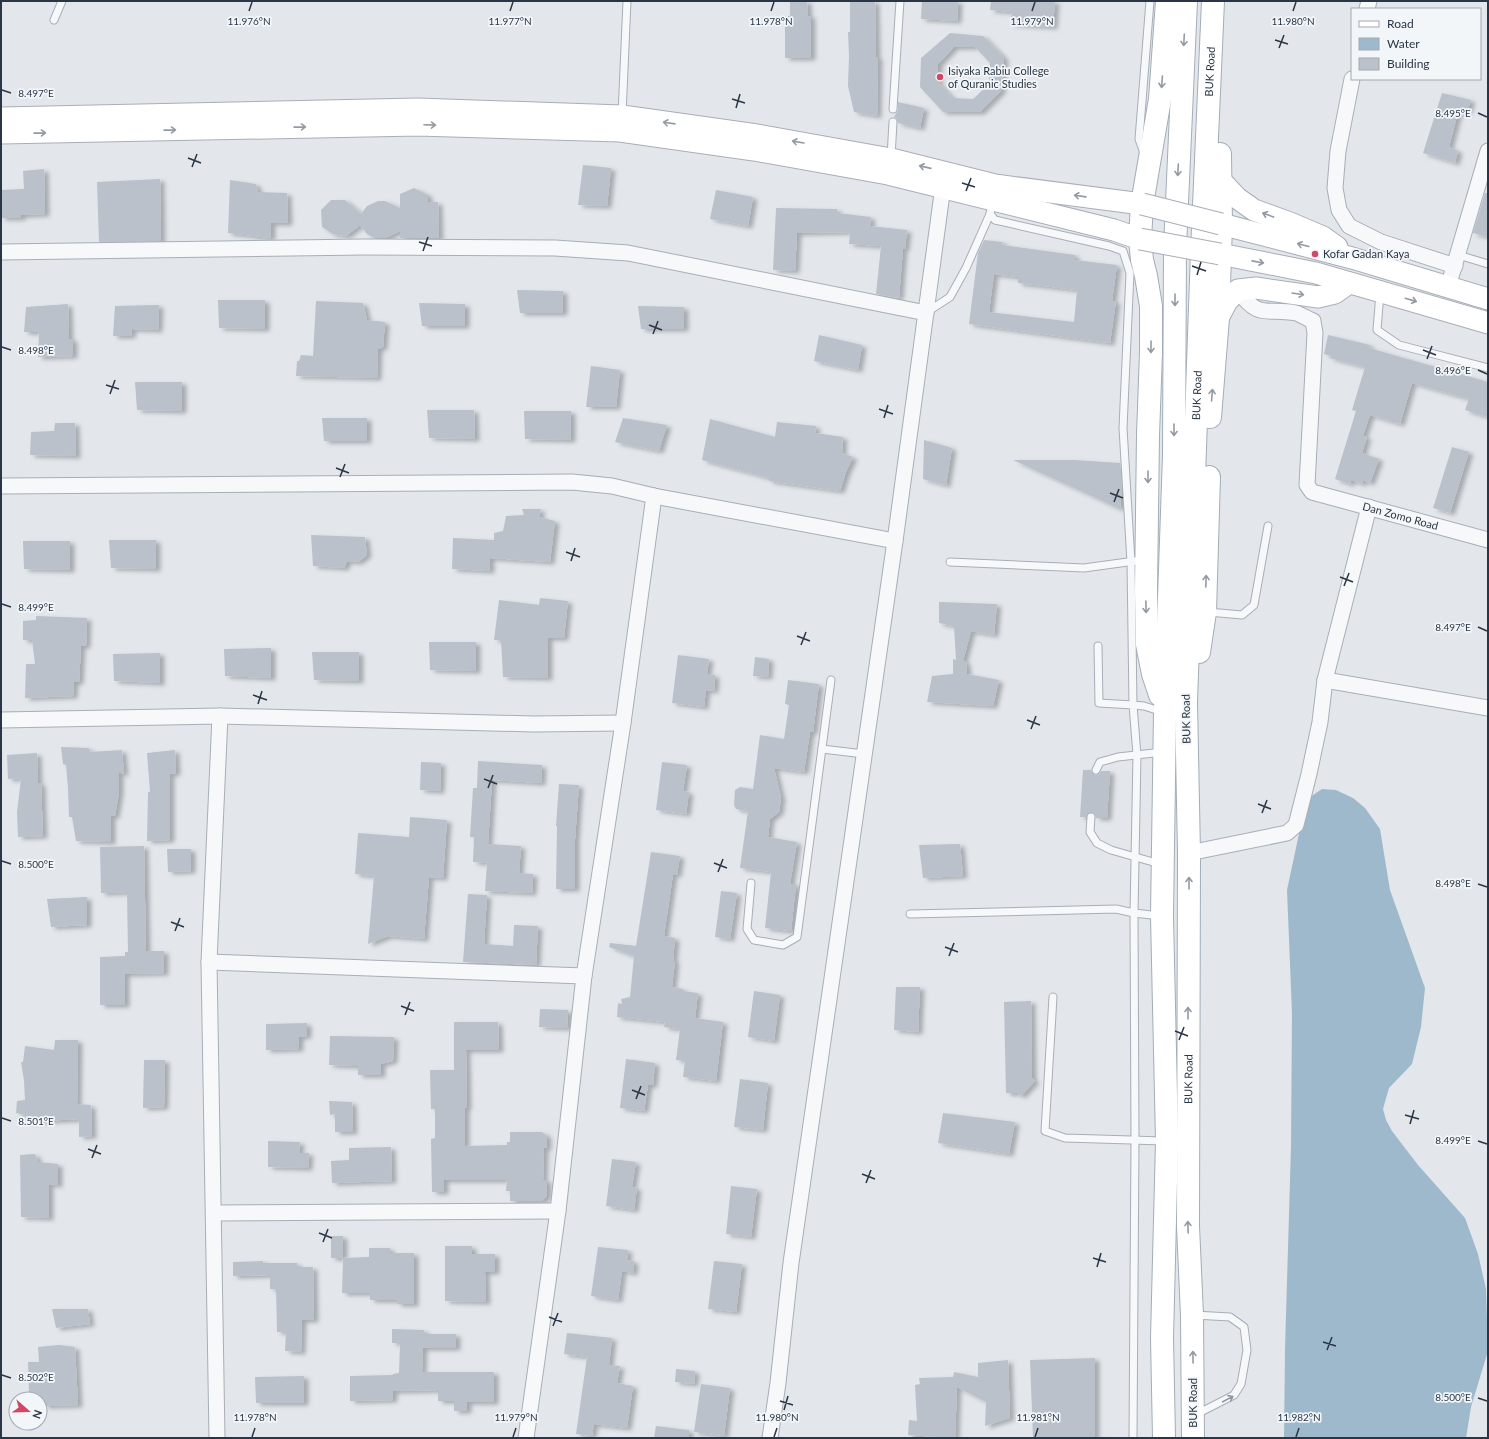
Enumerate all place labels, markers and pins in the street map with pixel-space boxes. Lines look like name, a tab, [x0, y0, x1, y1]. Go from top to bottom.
place label: Isiyaka Rabiu College of Quranic Studies	[948, 64, 1049, 90]
marker: Isiyaka Rabiu College of Quranic Studies	[935, 72, 945, 82]
place label: Kofar Gadan Kaya	[1323, 247, 1410, 260]
marker: Kofar Gadan Kaya	[1310, 249, 1320, 259]

